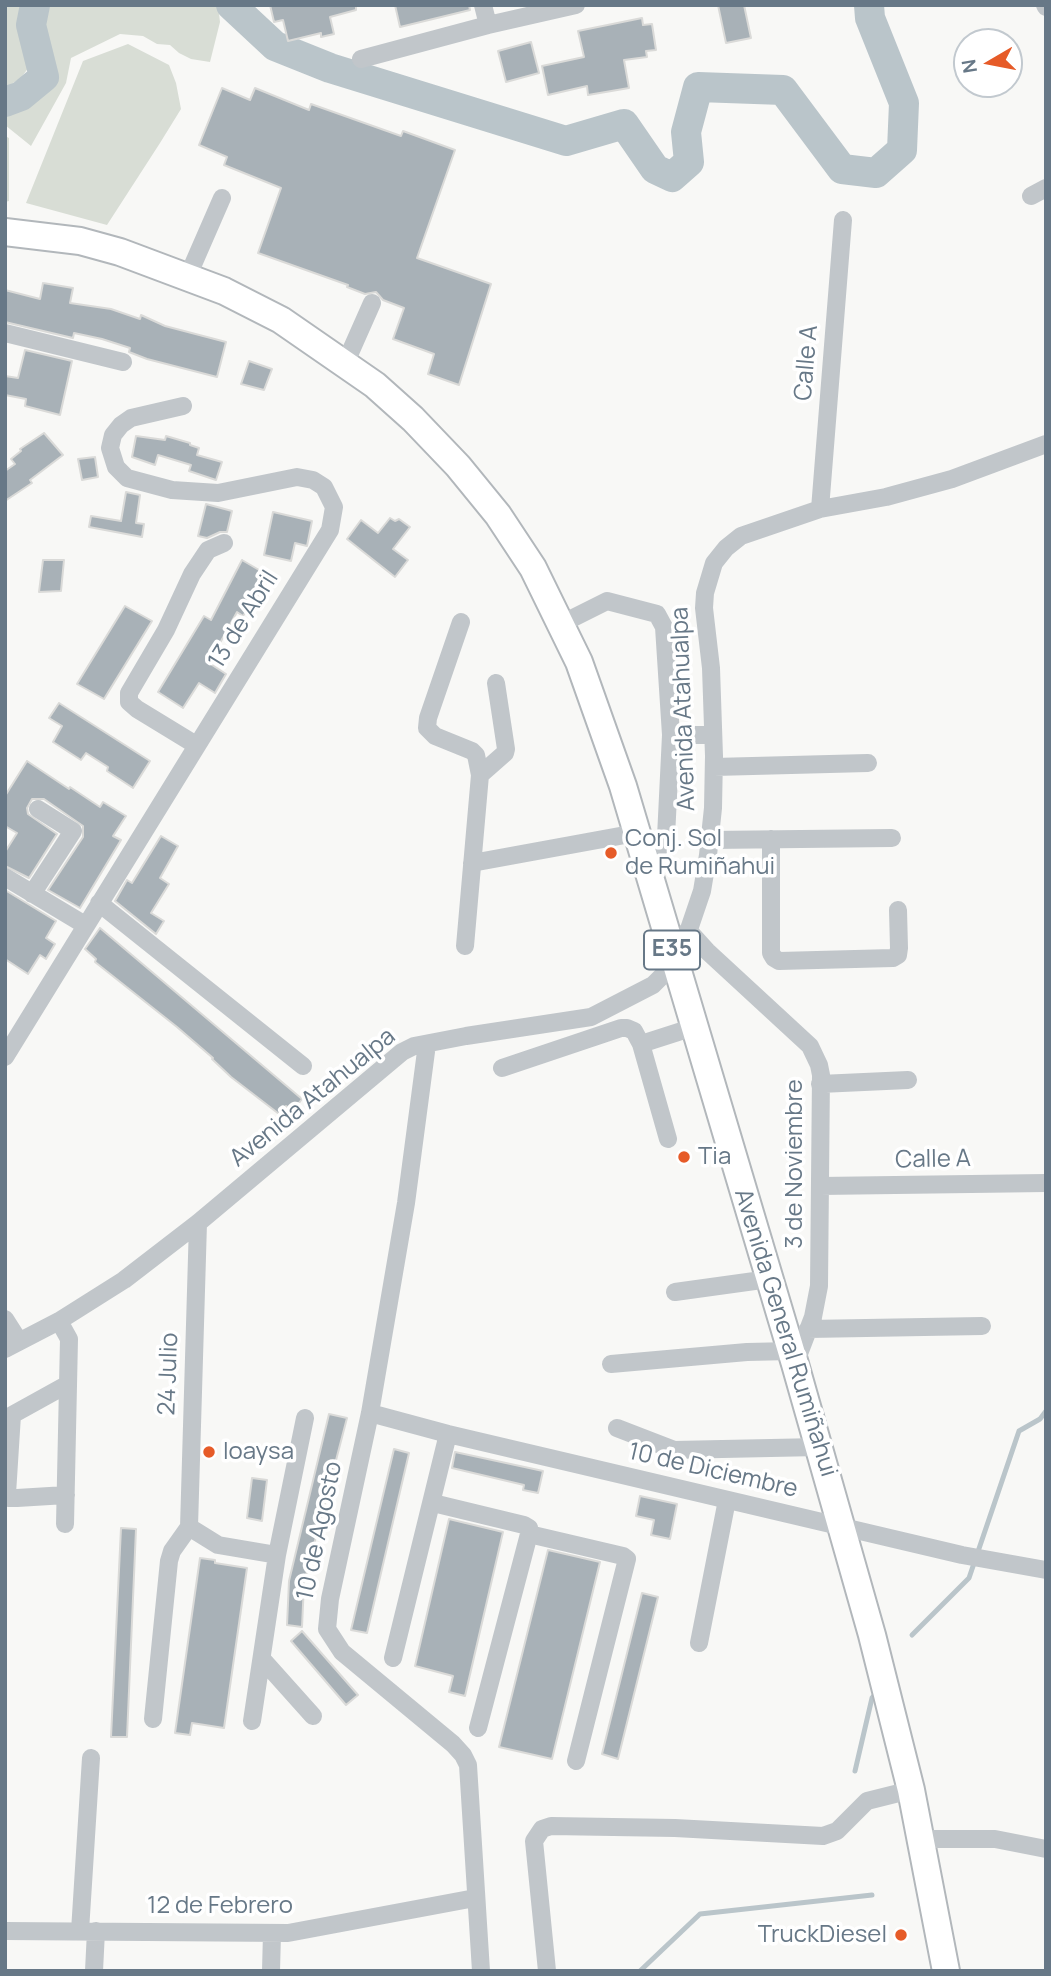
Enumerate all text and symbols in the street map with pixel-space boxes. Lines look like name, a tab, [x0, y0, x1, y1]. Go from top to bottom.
north arrow	[953, 28, 1023, 98]
text: N	[955, 57, 983, 75]
street label: Calle A	[789, 324, 825, 402]
street label: 13 de Abril	[203, 566, 285, 674]
street label: Avenida Atahualpa	[666, 606, 702, 812]
place label: Conj. Sol de Rumiñahui	[625, 825, 775, 881]
marker: Conj. Sol de Rumiñahui	[603, 845, 619, 861]
road number: E35	[644, 931, 700, 970]
street label: Avenida Atahualpa	[224, 1022, 402, 1174]
street label: 3 de Noviembre	[781, 1079, 809, 1249]
place label: Tia	[698, 1143, 731, 1171]
street label: Calle A	[895, 1145, 971, 1175]
marker: Tia	[676, 1149, 692, 1165]
street label: Avenida General Rumiñahui	[727, 1186, 843, 1480]
street label: 24 Julio	[153, 1332, 185, 1416]
place label: loaysa	[223, 1438, 294, 1466]
street label: 10 de Diciembre	[626, 1438, 800, 1504]
marker: loaysa	[201, 1444, 217, 1460]
street label: 10 de Agosto	[291, 1459, 349, 1603]
street label: 12 de Febrero	[147, 1892, 293, 1920]
place label: TruckDiesel	[758, 1921, 887, 1949]
marker: TruckDiesel	[893, 1927, 909, 1943]

